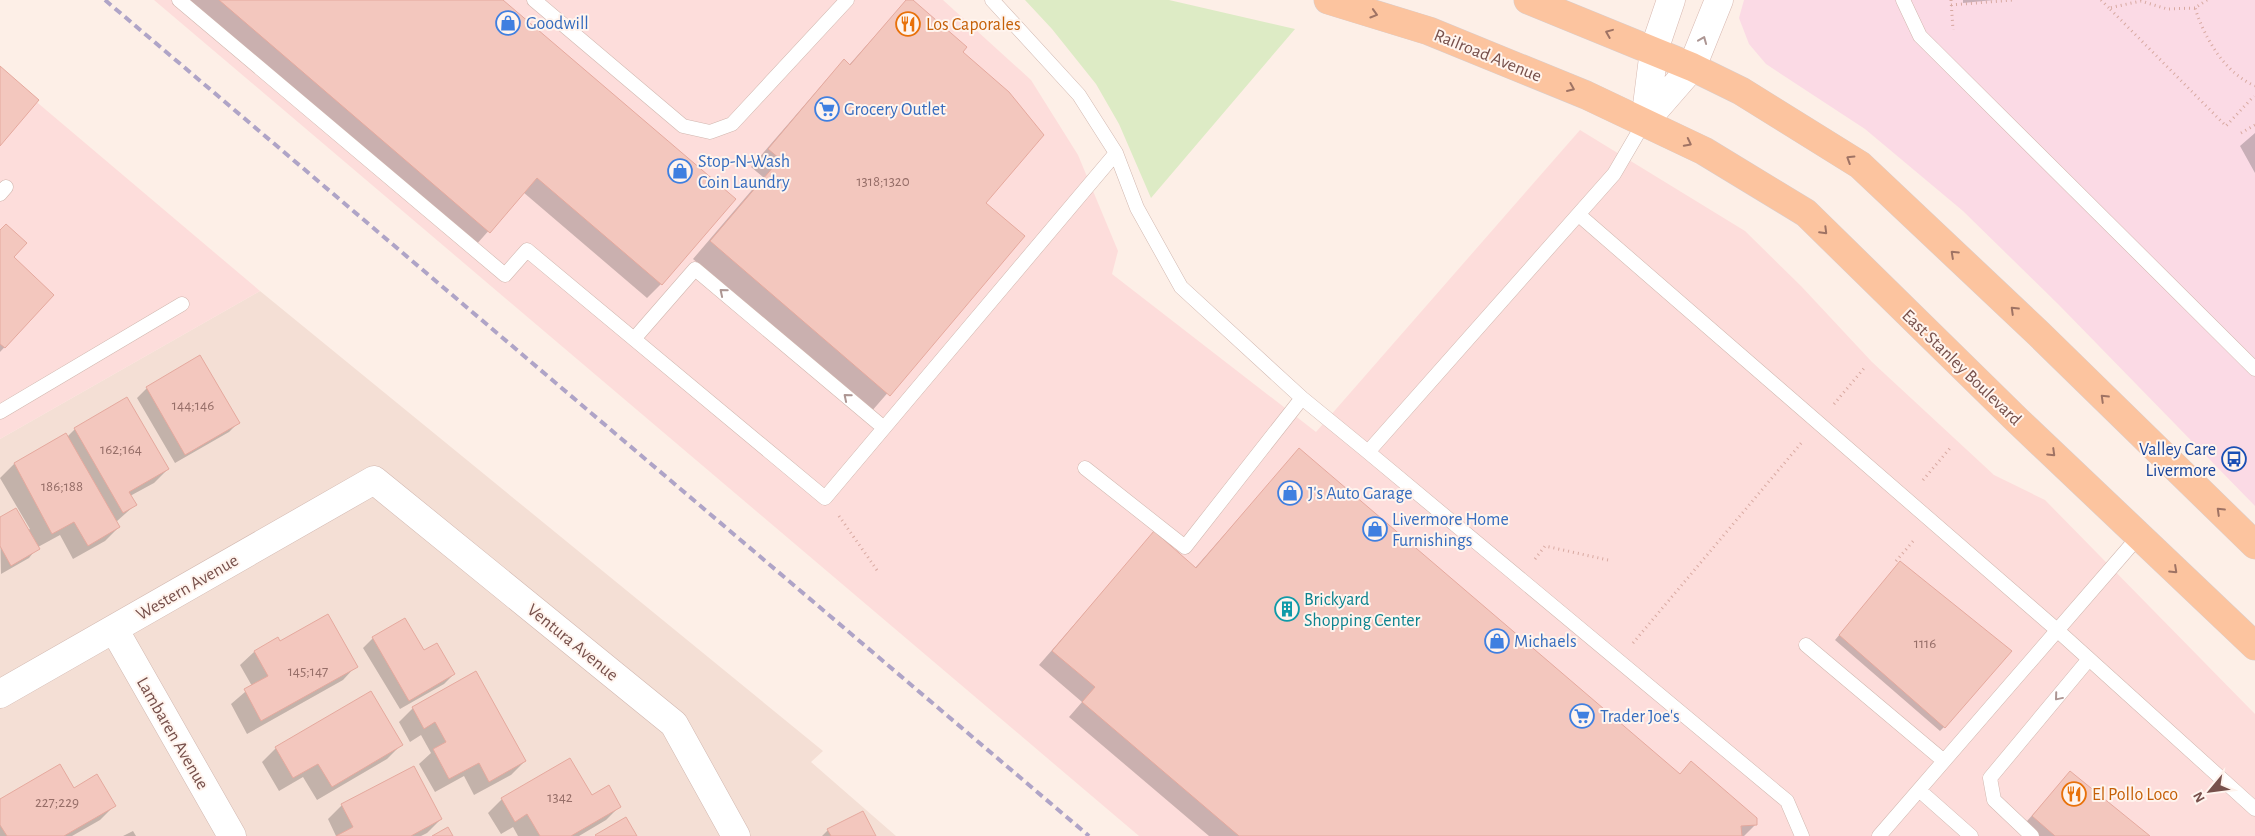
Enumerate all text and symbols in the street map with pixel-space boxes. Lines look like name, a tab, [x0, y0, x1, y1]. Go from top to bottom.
one-way arrow	[1370, 9, 1378, 19]
shop icon: Goodwill	[495, 10, 521, 36]
restaurant icon: Los Caporales	[895, 11, 921, 37]
place label: Goodwill	[526, 15, 589, 33]
place label: Los Caporales	[926, 16, 1021, 34]
street label: Railroad Avenue	[1431, 26, 1544, 86]
one-way arrow	[1605, 29, 1614, 39]
one-way arrow	[1697, 36, 1707, 45]
one-way arrow	[1566, 82, 1575, 93]
supermarket icon: Grocery Outlet	[814, 96, 840, 122]
place label: Grocery Outlet	[844, 101, 946, 119]
one-way arrow	[1683, 137, 1692, 147]
place label: Stop-N-Wash Coin Laundry	[698, 153, 790, 192]
one-way arrow	[1847, 156, 1856, 165]
shop icon: Stop-N-Wash Coin Laundry	[667, 158, 693, 184]
house number: 1318;1320	[856, 174, 910, 189]
one-way arrow	[1818, 226, 1827, 235]
one-way arrow	[1951, 251, 1960, 260]
one-way arrow	[719, 289, 728, 298]
street label: East Stanley Boulevard	[1898, 306, 2024, 429]
one-way arrow	[2011, 307, 2020, 316]
one-way arrow	[844, 394, 853, 402]
one-way arrow	[2100, 395, 2109, 404]
house number: 144;146	[172, 398, 214, 413]
place label: Valley Care Livermore	[2139, 441, 2216, 480]
house number: 162;164	[100, 442, 142, 457]
bus stop icon: Valley Care Livermore	[2221, 446, 2247, 472]
one-way arrow	[2046, 447, 2055, 456]
house number: 186;188	[41, 479, 83, 494]
shop icon: J's Auto Garage	[1277, 480, 1303, 506]
place label: J's Auto Garage	[1308, 485, 1413, 503]
one-way arrow	[2216, 508, 2225, 517]
place label: Livermore Home Furnishings	[1392, 511, 1509, 550]
shop icon: Livermore Home Furnishings	[1362, 516, 1388, 542]
street label: Western Avenue	[133, 551, 242, 624]
one-way arrow	[2168, 564, 2177, 573]
place label: Brickyard Shopping Center	[1304, 591, 1421, 630]
building icon: Brickyard Shopping Center	[1274, 596, 1300, 622]
street label: Ventura Avenue	[524, 601, 621, 685]
shop icon: Michaels	[1484, 628, 1510, 654]
place label: Michaels	[1514, 633, 1577, 651]
house number: 1116	[1914, 636, 1936, 651]
house number: 145;147	[288, 664, 328, 679]
street label: Lambaren Avenue	[133, 674, 211, 793]
one-way arrow	[2055, 691, 2064, 700]
supermarket icon: Trader Joe's	[1569, 703, 1595, 729]
place label: Trader Joe's	[1600, 708, 1680, 726]
north arrow	[2185, 766, 2235, 816]
restaurant icon: El Pollo Loco	[2061, 781, 2087, 807]
place label: El Pollo Loco	[2092, 786, 2178, 804]
text: N	[2191, 789, 2208, 804]
house number: 1342	[547, 790, 573, 805]
house number: 227;229	[35, 795, 79, 810]

